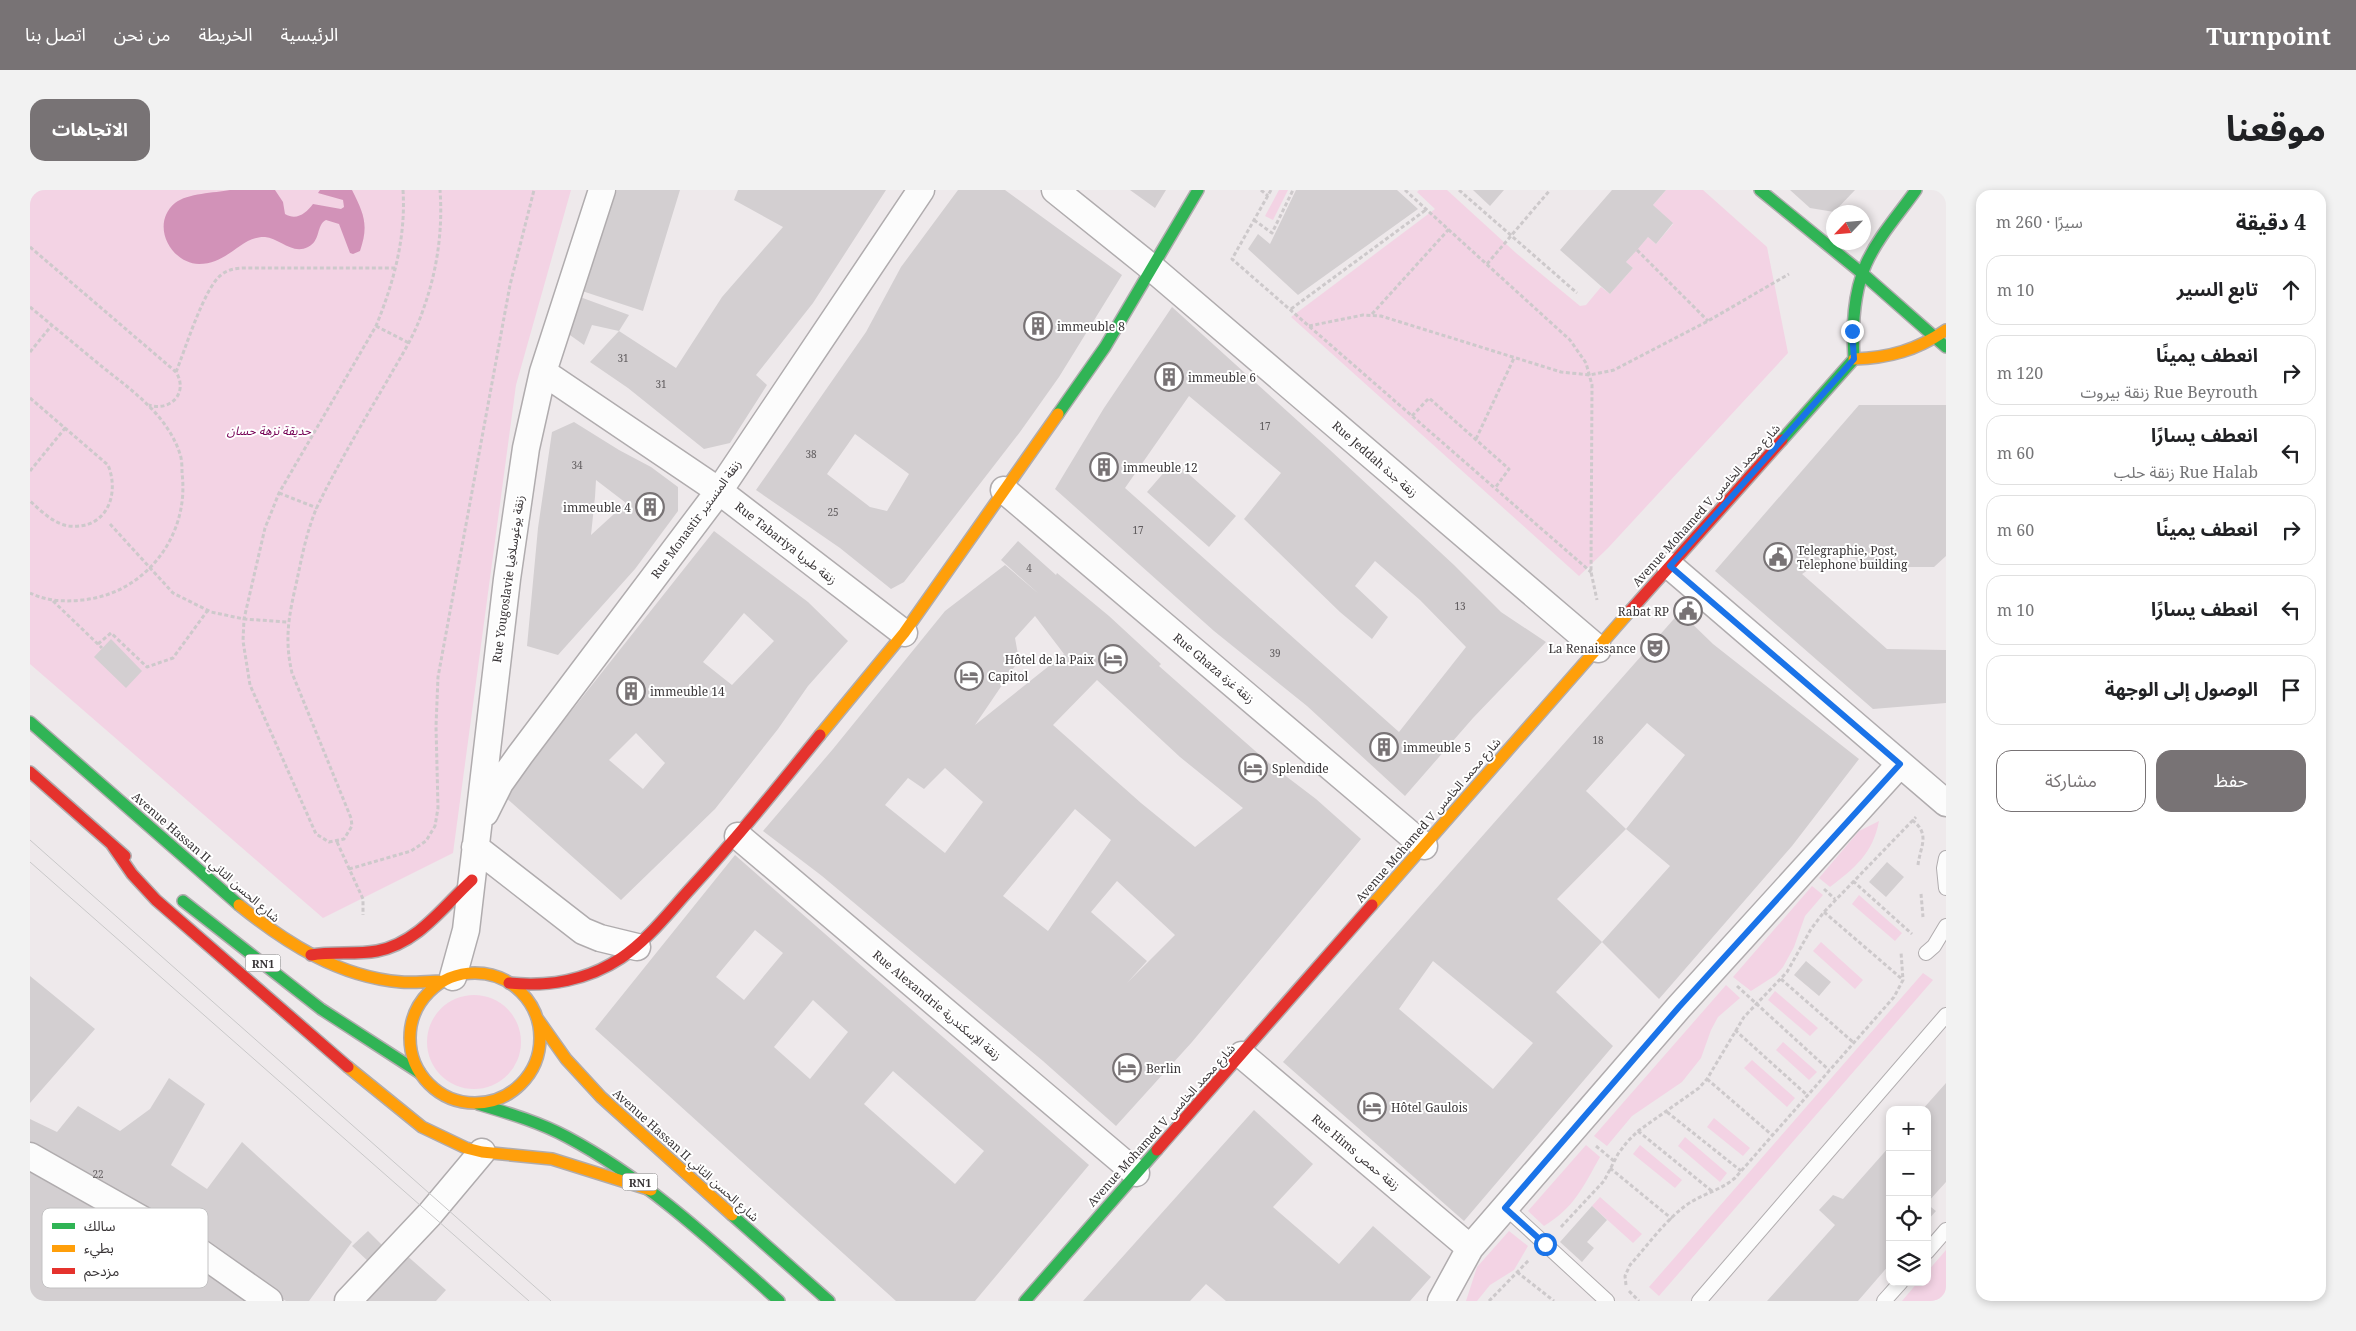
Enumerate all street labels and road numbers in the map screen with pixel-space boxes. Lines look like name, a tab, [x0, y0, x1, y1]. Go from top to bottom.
street label: Rue Jeddah زنقة جدة	[1328, 417, 1422, 501]
street label: Avenue Mohamed V شارع محمد الخامس	[1628, 420, 1785, 591]
street label: Rue Monastir زنقة المنستير	[647, 456, 745, 582]
street label: Rue Yougoslavie زنقة يوغوسلافيا	[488, 494, 528, 664]
street label: Rue Tabariya زنقة طبريا	[732, 498, 840, 588]
street label: Rue Ghaza زنقة غزة	[1170, 629, 1258, 707]
street label: Avenue Mohamed V شارع محمد الخامس	[1352, 734, 1505, 907]
street label: Avenue Hassan II شارع الحسن الثاني	[127, 788, 284, 927]
street label: Rue Alexandrie زنقة الإسكندرية	[869, 946, 1005, 1064]
road number: RN1	[246, 954, 280, 971]
street label: Avenue Mohamed V شارع محمد الخامس	[1083, 1040, 1240, 1211]
street label: Avenue Hassan II شارع الحسن الثاني	[608, 1085, 763, 1227]
street label: Rue Hims زنقة حمص	[1308, 1110, 1404, 1194]
road number: RN1	[622, 1174, 658, 1190]

